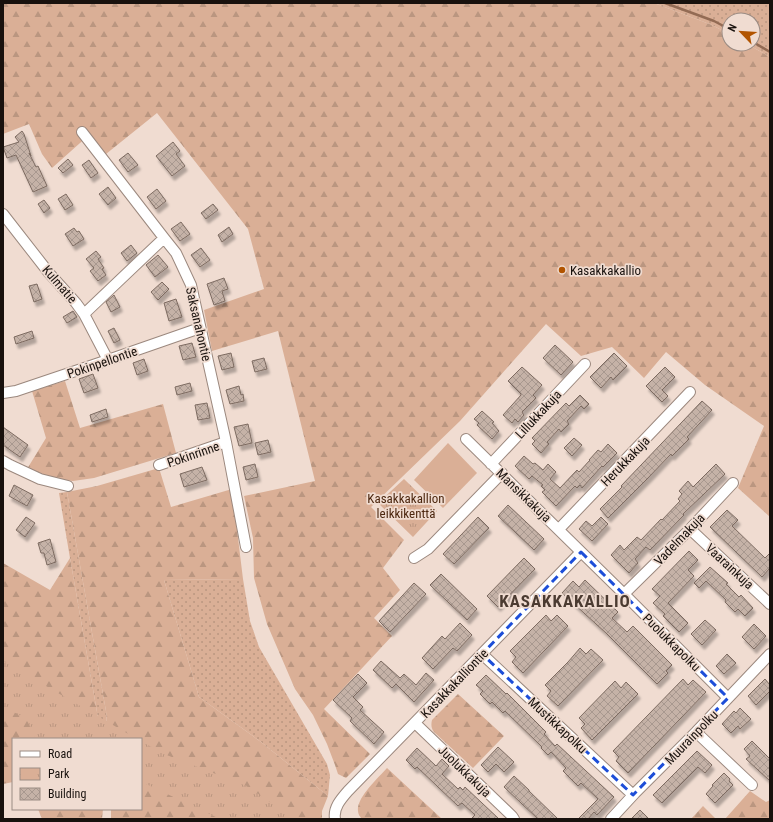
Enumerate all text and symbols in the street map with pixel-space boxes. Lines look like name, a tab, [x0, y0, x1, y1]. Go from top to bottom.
north arrow	[721, 12, 761, 52]
text: N	[725, 22, 740, 34]
street label: Kulmatie	[39, 262, 80, 306]
place label: Kasakkakallio	[570, 263, 641, 278]
marker: Kasakkakallio	[557, 265, 567, 275]
street label: Saksanahontie	[183, 286, 214, 363]
street label: Pokinpellontie	[65, 343, 139, 381]
street label: Lillukkakuja	[512, 387, 565, 442]
street label: Herukkakuja	[598, 433, 653, 489]
street label: Pokinrinne	[165, 439, 221, 470]
street label: Mansikkakuja	[493, 465, 554, 525]
park label: Kasakkakallion leikkikenttä	[367, 491, 445, 521]
street label: Vadelmakuja	[651, 510, 708, 568]
street label: Vaarainkuja	[703, 540, 757, 592]
district label: KASAKKAKALLIO	[499, 591, 631, 611]
street label: Puolukkapolku	[640, 610, 704, 674]
street label: Kasakkakalliontie	[418, 646, 491, 721]
street label: Mustikkapolku	[525, 694, 590, 756]
street label: Muurainpolku	[662, 707, 721, 768]
legend	[12, 738, 142, 810]
street label: Juolukkakuja	[435, 742, 494, 800]
text: Road	[48, 747, 72, 761]
text: Park	[48, 767, 70, 781]
text: Building	[48, 787, 86, 801]

